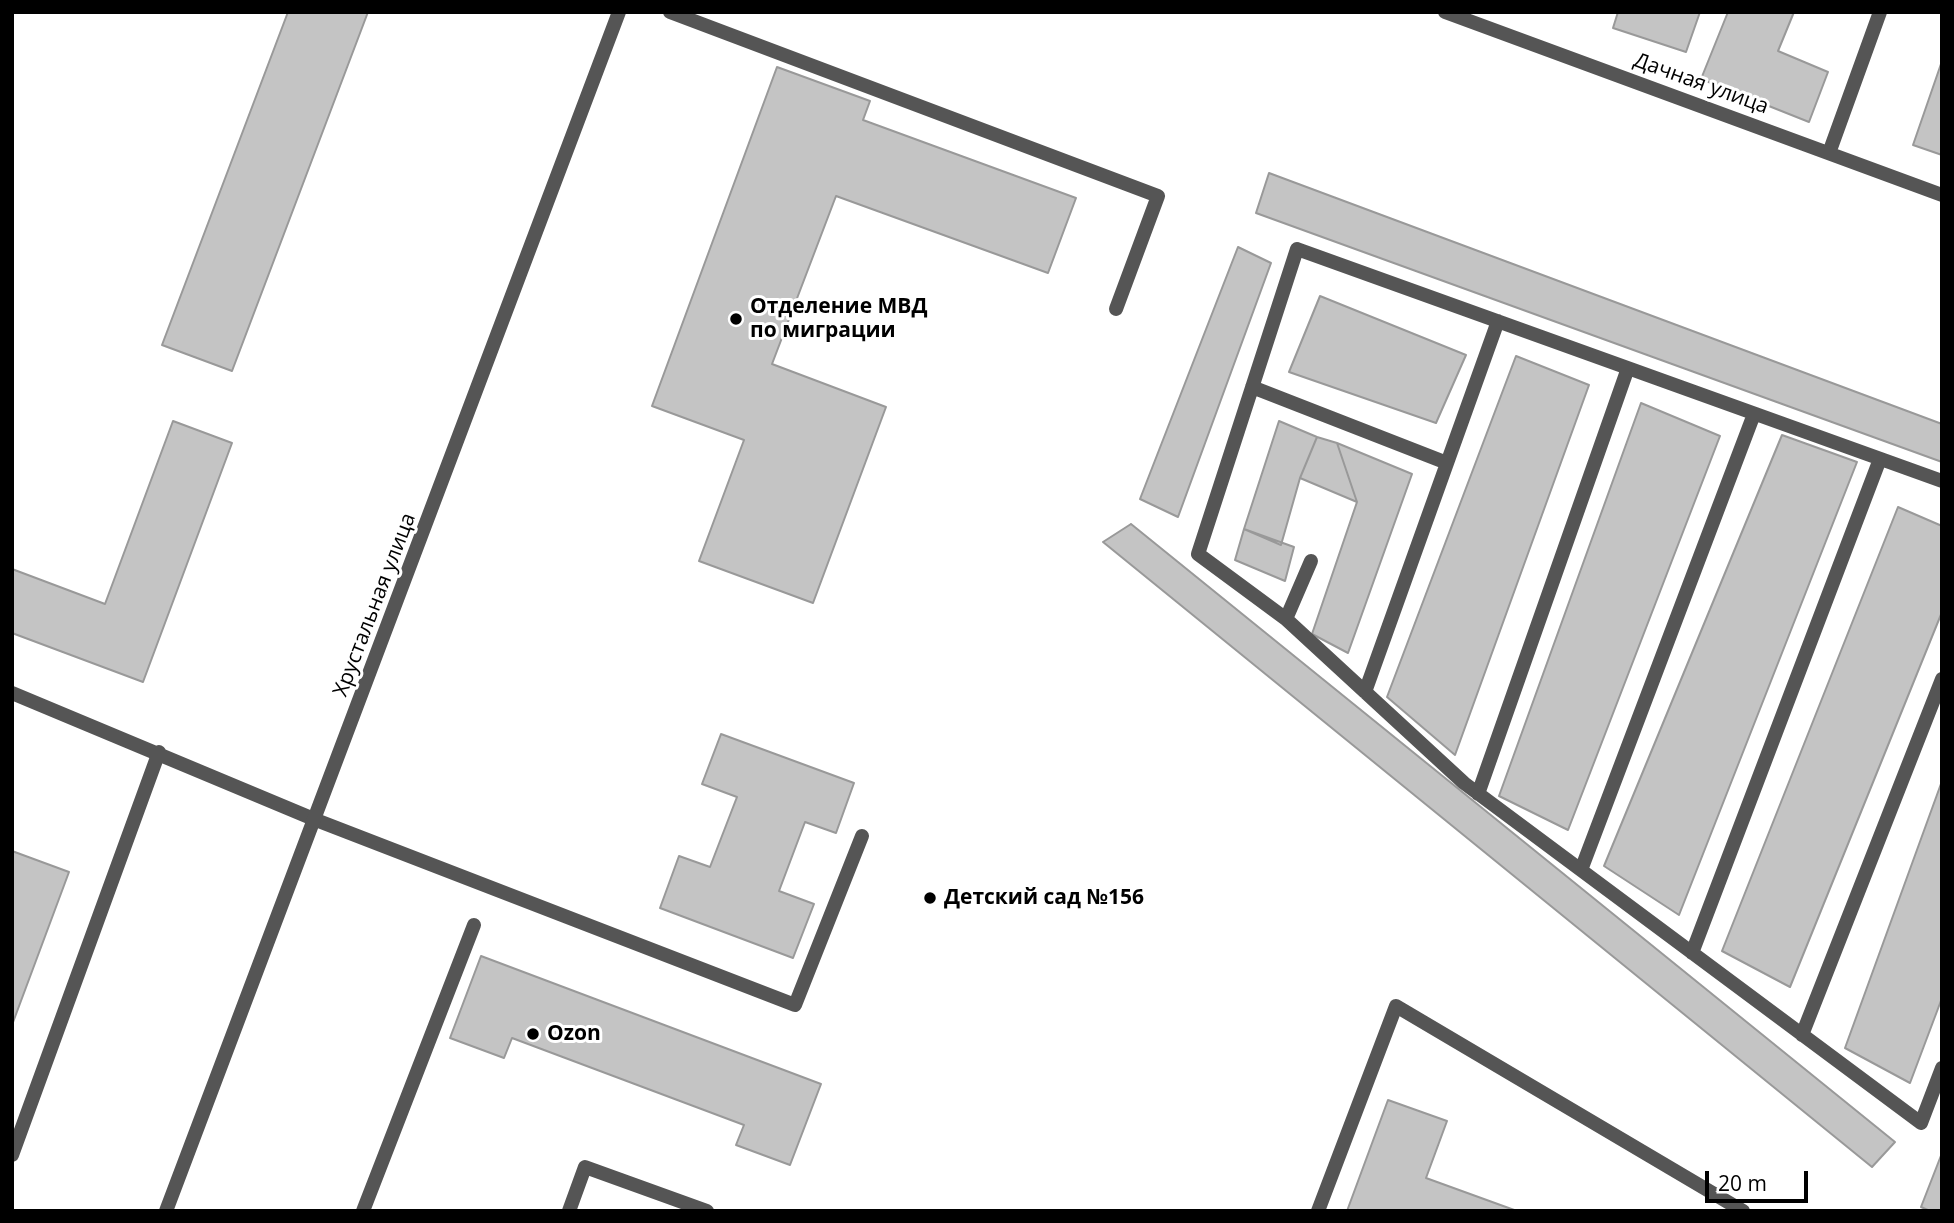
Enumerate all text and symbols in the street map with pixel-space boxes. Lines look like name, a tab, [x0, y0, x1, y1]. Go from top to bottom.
street label: Дачная улица	[1630, 48, 1772, 120]
place label: Отделение МВД по миграции	[750, 294, 927, 344]
marker: Отделение МВД по миграции	[728, 311, 744, 327]
street label: Хрустальная улица	[328, 510, 422, 700]
place label: Детский сад №156	[944, 885, 1144, 911]
marker: Детский сад №156	[922, 890, 938, 906]
place label: Ozon	[547, 1021, 601, 1047]
marker: Ozon	[525, 1026, 541, 1042]
scale bar	[1709, 1156, 1812, 1200]
text: 20 m	[1718, 1169, 1767, 1197]

